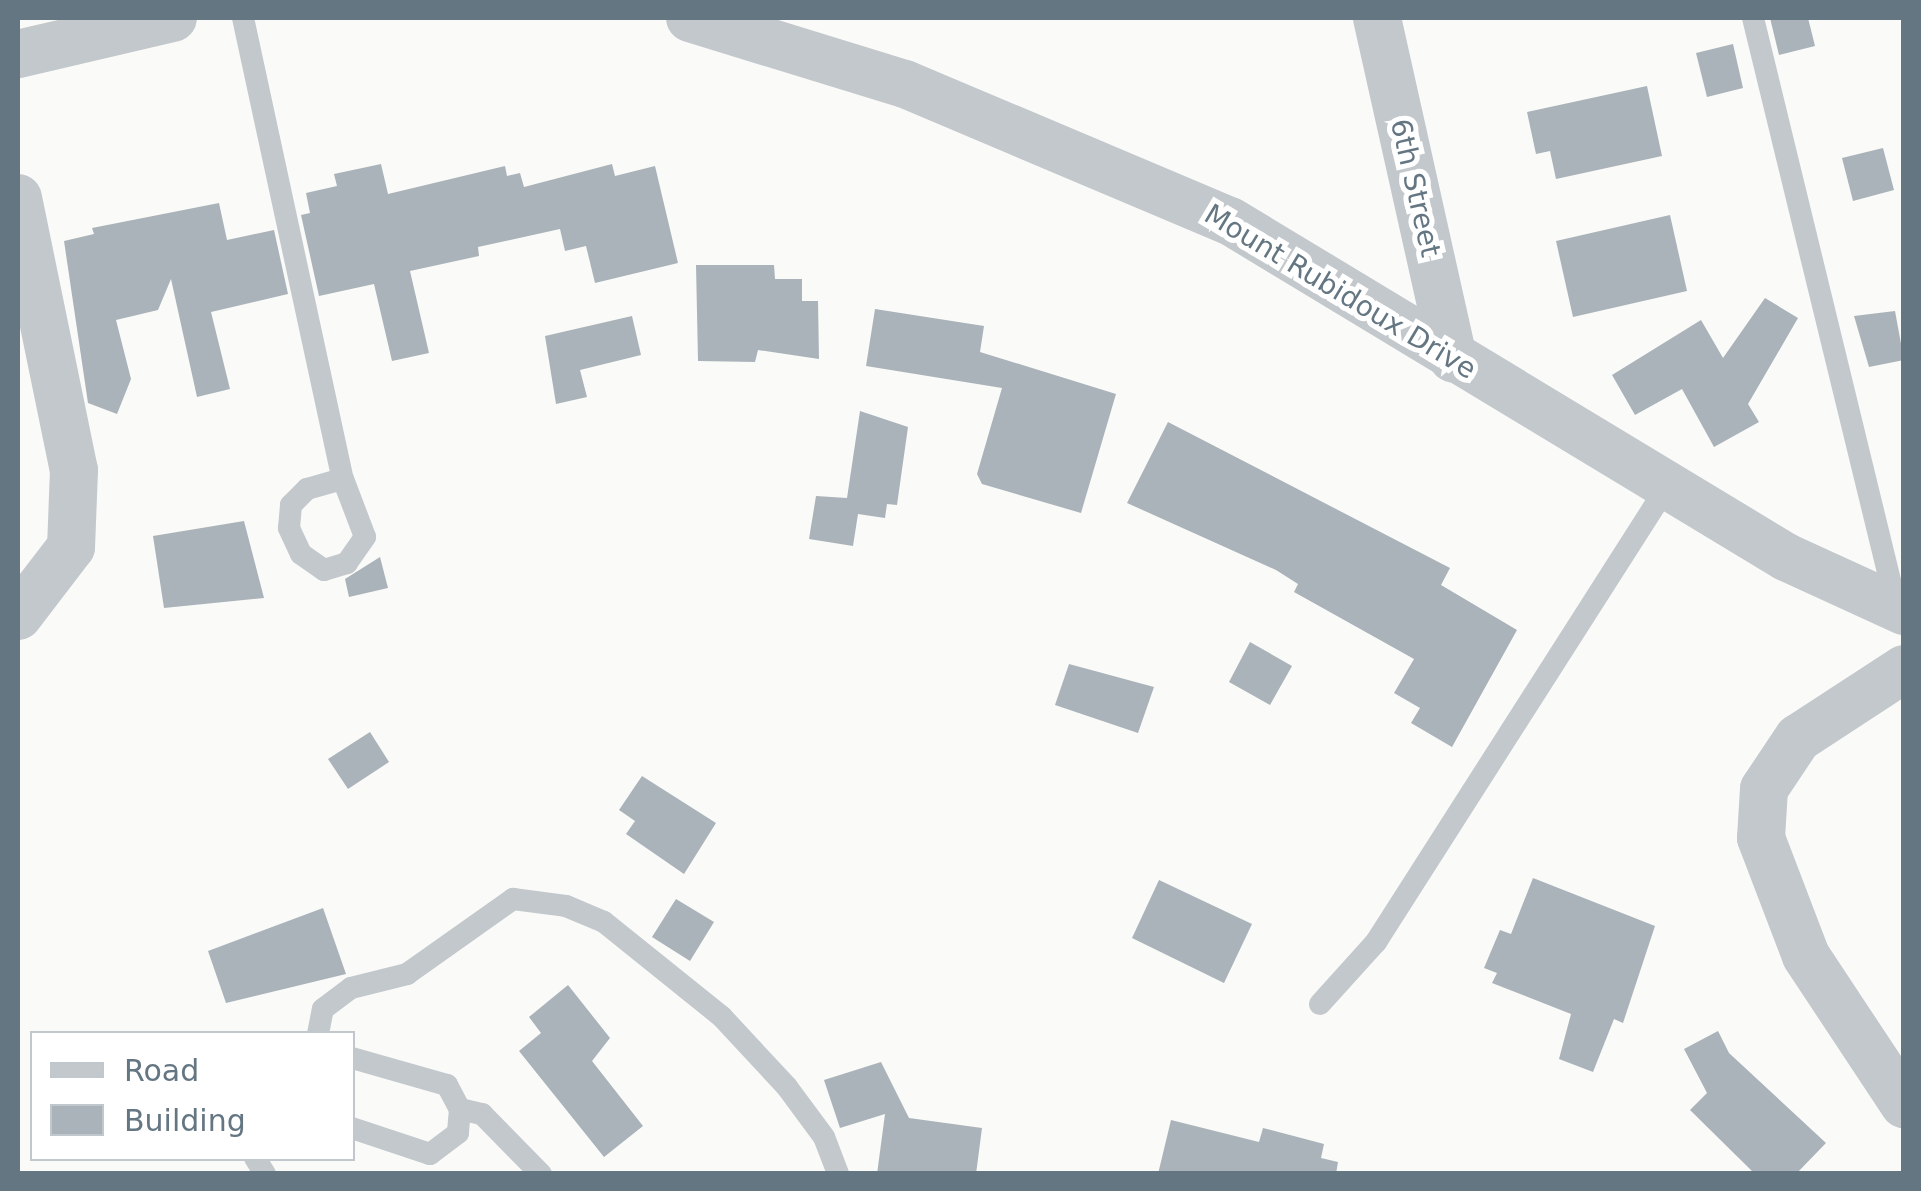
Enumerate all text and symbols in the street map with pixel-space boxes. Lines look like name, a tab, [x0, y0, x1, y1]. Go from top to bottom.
street label: 6th Street	[1383, 116, 1447, 260]
street label: Mount Rubidoux Drive	[1198, 198, 1482, 386]
legend	[30, 1031, 355, 1161]
text: Road	[124, 1053, 199, 1088]
text: Building	[124, 1103, 246, 1138]

